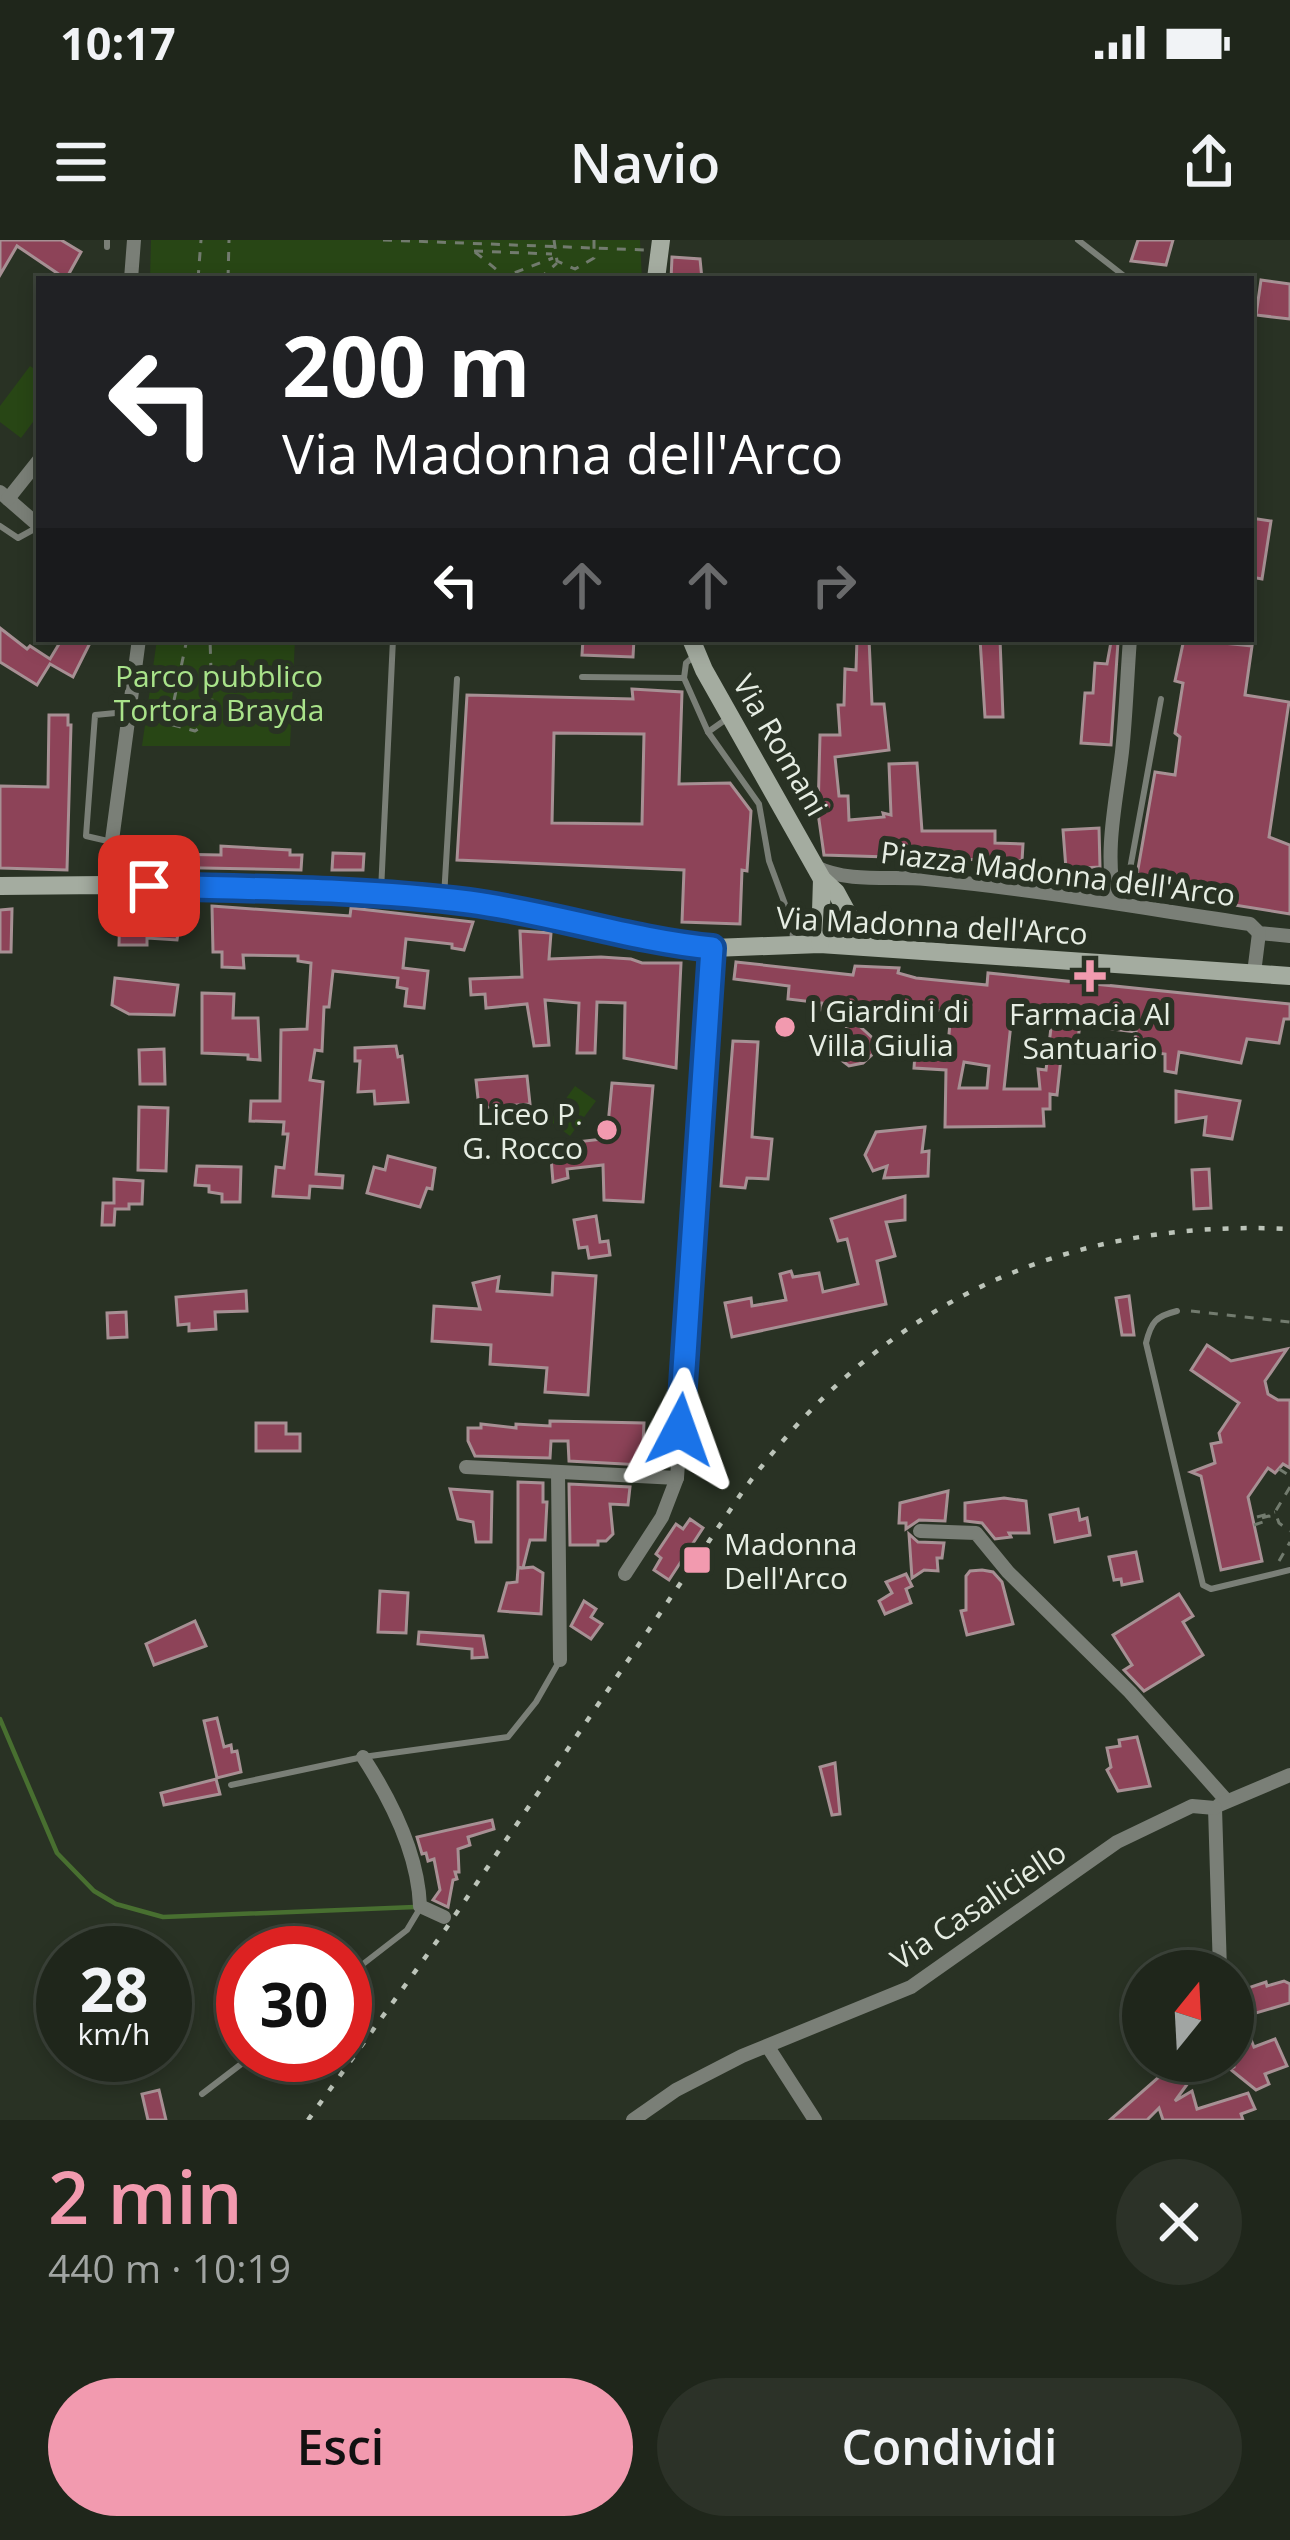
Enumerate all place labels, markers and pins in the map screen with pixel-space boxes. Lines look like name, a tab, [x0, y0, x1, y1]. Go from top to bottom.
pin	[98, 835, 200, 937]
marker: Farmacia Al Santuario	[1077, 963, 1103, 989]
place label: I Giardini di Villa Giulia	[809, 990, 969, 1065]
place label: Farmacia Al Santuario	[1009, 993, 1171, 1068]
marker: I Giardini di Villa Giulia	[772, 1014, 798, 1040]
place label: Liceo P. G. Rocco	[462, 1093, 583, 1168]
marker: Liceo P. G. Rocco	[594, 1117, 620, 1143]
place label: Madonna Dell'Arco	[724, 1523, 858, 1598]
marker: Madonna Dell'Arco	[681, 1544, 713, 1576]

